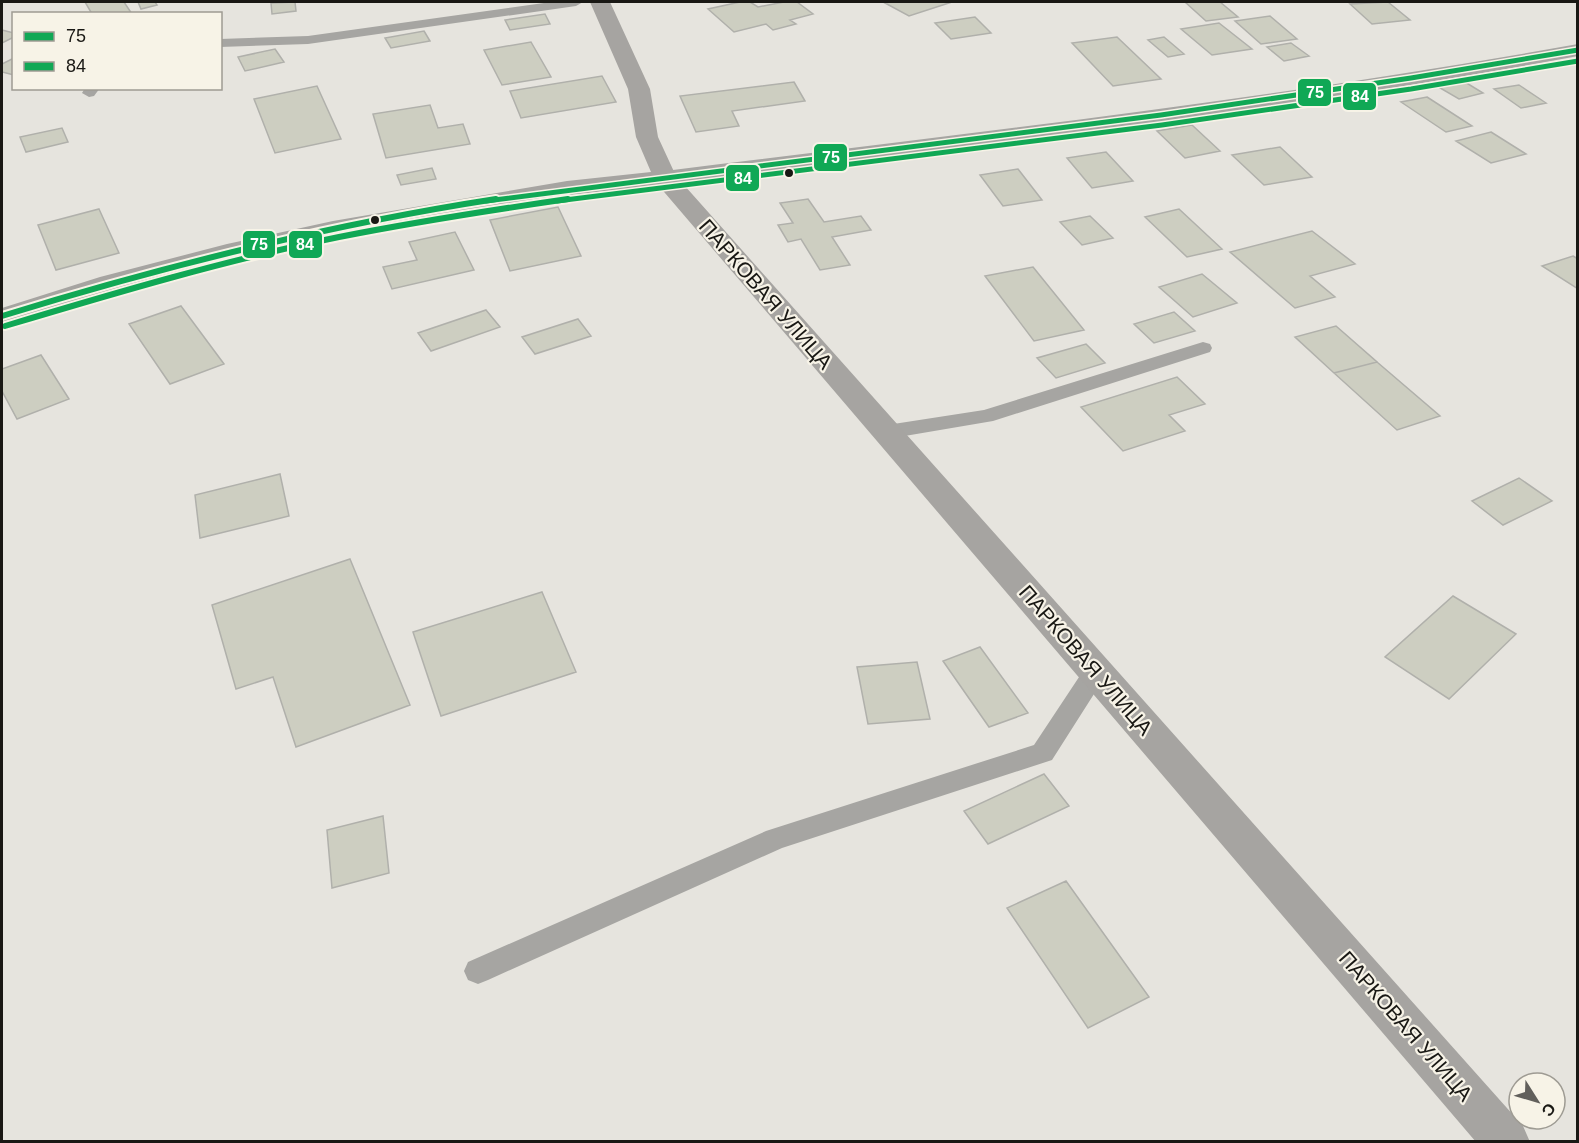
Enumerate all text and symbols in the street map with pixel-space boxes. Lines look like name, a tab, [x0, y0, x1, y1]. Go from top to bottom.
legend	[12, 12, 222, 90]
text: 75	[66, 26, 86, 46]
text: 84	[66, 56, 86, 76]
line badge: 75	[1297, 78, 1332, 107]
line badge: 84	[1342, 82, 1377, 111]
text: 75	[1306, 84, 1324, 101]
text: 84	[1351, 88, 1369, 105]
line badge: 75	[813, 143, 848, 172]
text: 75	[822, 149, 840, 166]
line badge: 84	[725, 164, 760, 192]
unlabelled marker	[783, 167, 795, 179]
text: 84	[734, 170, 752, 187]
unlabelled marker	[369, 214, 381, 226]
street label: ПАРКОВАЯ УЛИЦА	[695, 214, 837, 374]
line badge: 75	[242, 230, 276, 259]
line badge: 84	[288, 230, 323, 259]
text: 75	[250, 236, 268, 253]
text: 84	[296, 236, 314, 253]
street label: ПАРКОВАЯ УЛИЦА	[1015, 580, 1157, 740]
street label: ПАРКОВАЯ УЛИЦА	[1335, 946, 1477, 1106]
north arrow	[1507, 1071, 1567, 1131]
text: С	[1538, 1100, 1559, 1120]

